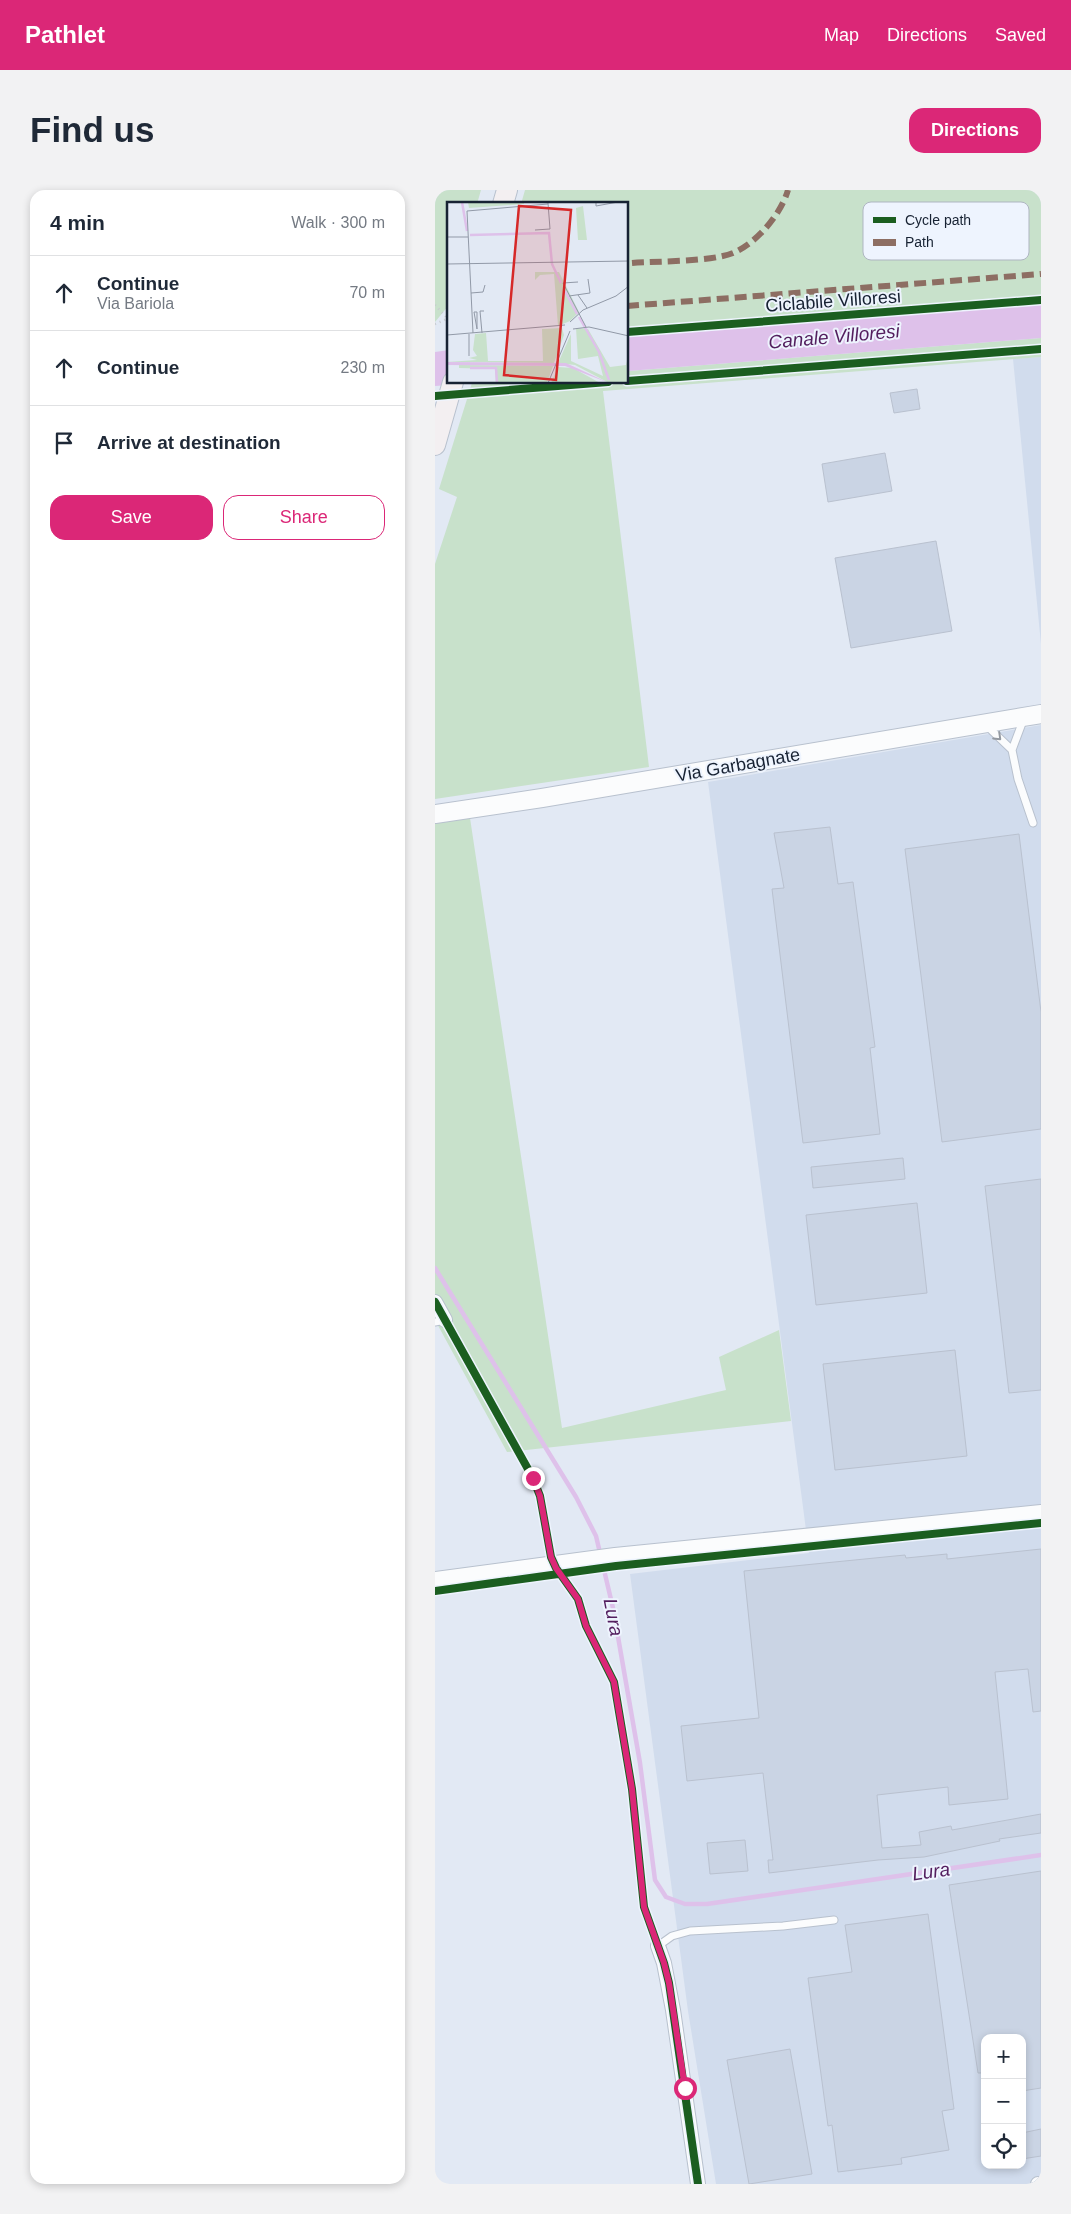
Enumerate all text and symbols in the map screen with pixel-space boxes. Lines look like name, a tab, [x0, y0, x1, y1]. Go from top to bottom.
text: Pathlet	[25, 21, 105, 48]
text: Map	[824, 25, 859, 45]
text: Directions	[887, 25, 967, 45]
text: Saved	[995, 25, 1046, 45]
button: Directions	[909, 108, 1041, 153]
text: Find us	[30, 110, 154, 149]
inset map	[447, 202, 629, 384]
legend	[863, 202, 1029, 260]
text: 4 min	[50, 211, 105, 234]
text: Cycle path	[905, 212, 971, 228]
text: Walk · 300 m	[291, 214, 385, 231]
text: Path	[905, 234, 934, 250]
text: Continue	[97, 273, 179, 294]
icon: ahead	[50, 279, 78, 307]
text: 70 m	[349, 284, 385, 301]
street label: Ciclabile Villoresi	[765, 286, 901, 316]
text: Via Bariola	[97, 295, 174, 312]
water label: Canale Villoresi	[768, 320, 901, 353]
icon: ahead	[50, 354, 78, 382]
text: Continue	[97, 357, 179, 378]
text: 230 m	[341, 359, 385, 376]
icon: arrive	[50, 429, 78, 457]
text: Arrive at destination	[97, 432, 281, 453]
button: Save	[50, 495, 213, 540]
button: Share	[223, 495, 385, 540]
one-way arrow	[993, 731, 1002, 740]
street label: Via Garbagnate	[674, 744, 802, 786]
route end	[522, 1467, 545, 1490]
water label: Lura	[600, 1596, 627, 1638]
water label: Lura	[911, 1858, 951, 1885]
map controls	[981, 2034, 1026, 2169]
button: +	[981, 2034, 1026, 2079]
route start	[674, 2077, 697, 2100]
button: −	[981, 2079, 1026, 2124]
button: locate	[981, 2124, 1026, 2169]

